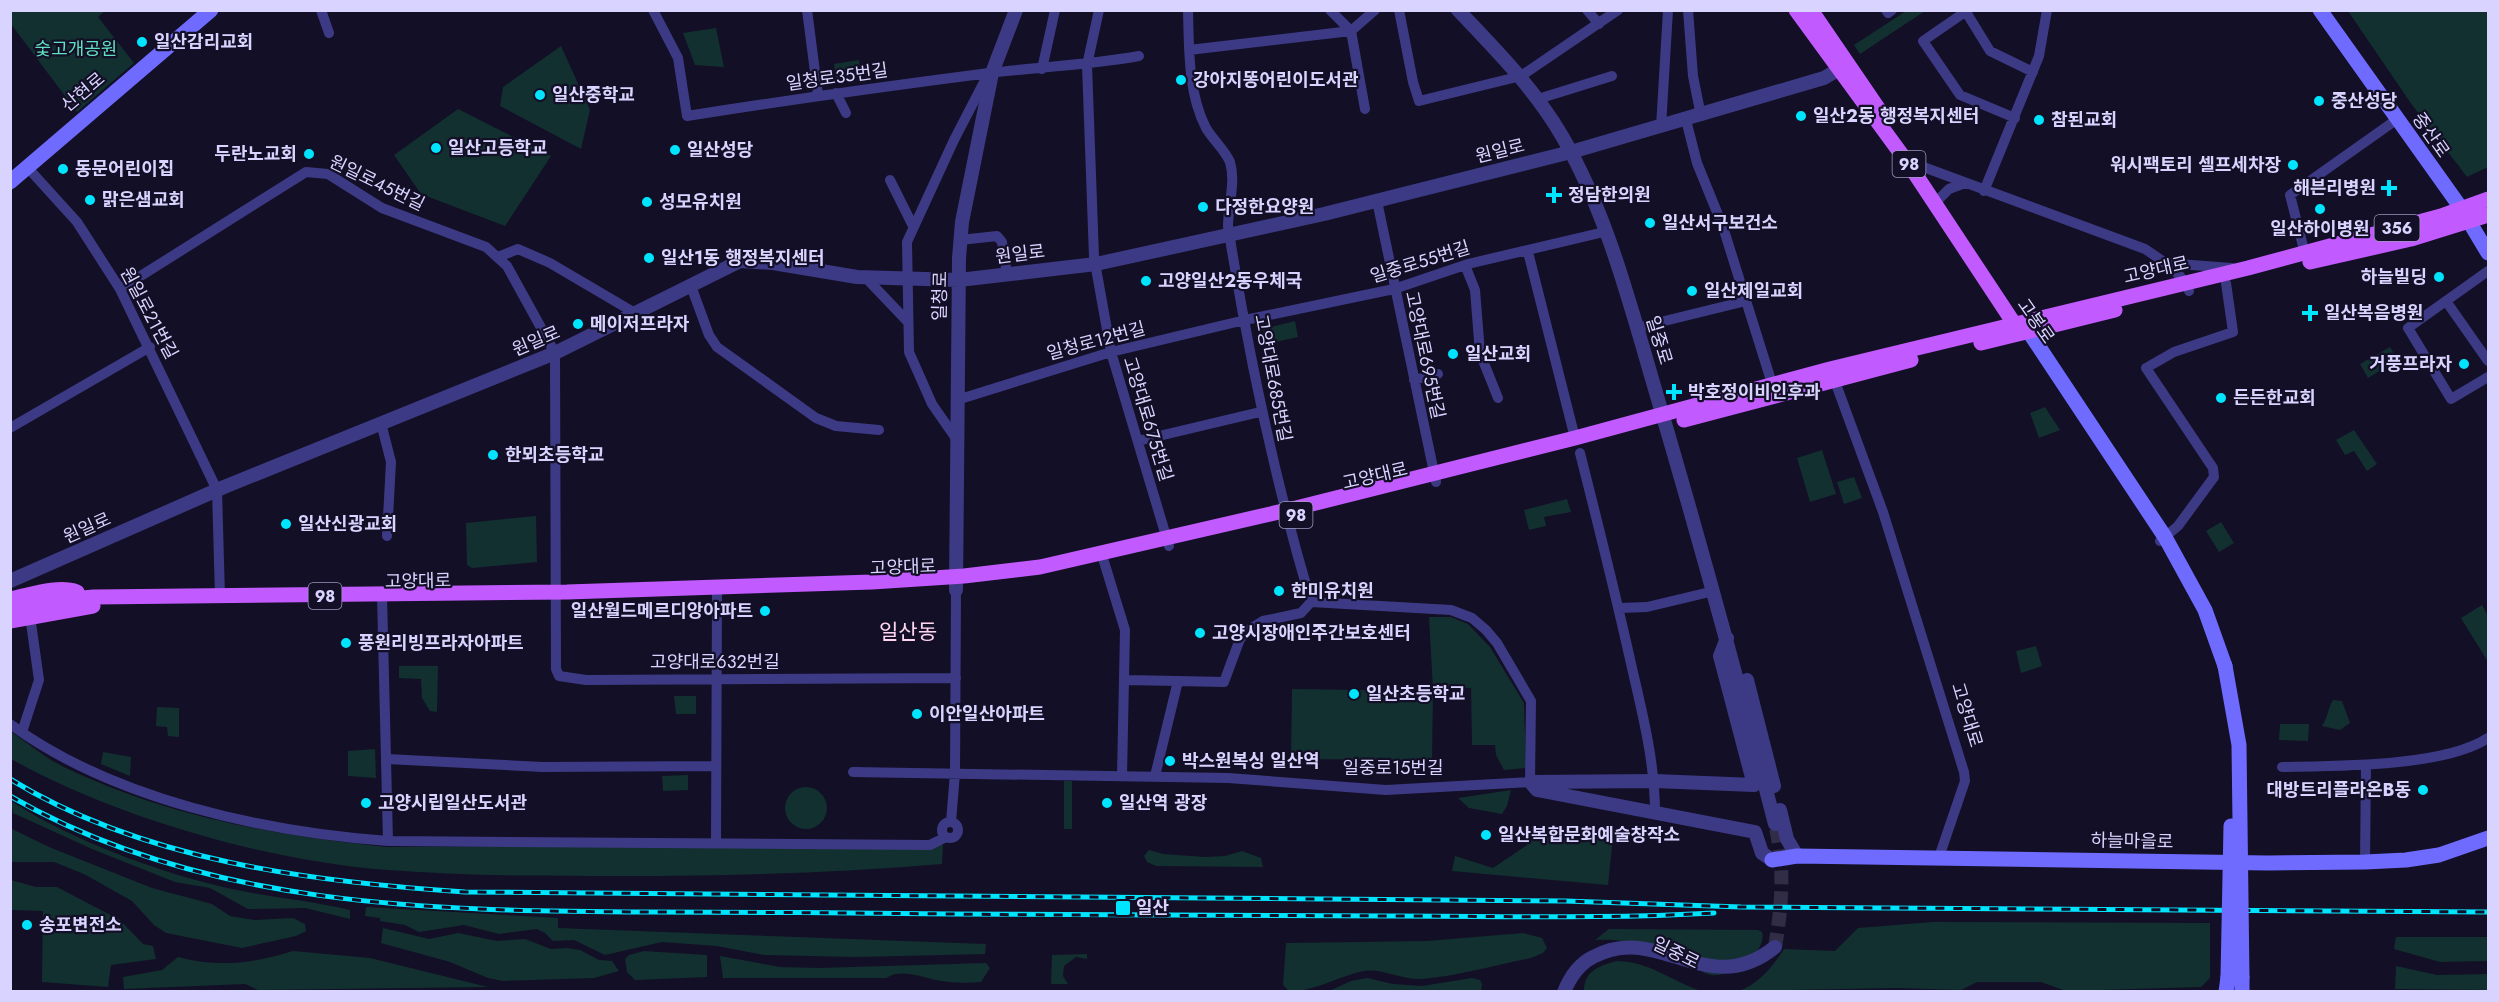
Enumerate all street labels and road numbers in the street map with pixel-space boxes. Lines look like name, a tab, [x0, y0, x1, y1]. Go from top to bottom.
street label: 일청로35번길	[784, 57, 890, 97]
street label: 산현로	[56, 66, 110, 118]
street label: 중산로	[2406, 107, 2456, 163]
street label: 원일로	[1473, 132, 1527, 170]
street label: 원일로45번길	[325, 149, 429, 217]
road number: 98	[1892, 151, 1926, 177]
road number: 356	[2374, 215, 2420, 241]
street label: 일중로55번길	[1367, 234, 1473, 290]
street label: 원일로	[994, 238, 1046, 270]
street label: 고양대로	[2121, 250, 2191, 290]
street label: 원일로21번길	[114, 262, 184, 364]
street label: 일청로	[927, 271, 953, 321]
street label: 고양대로695번길	[1399, 289, 1451, 421]
street label: 고봉로	[2011, 293, 2061, 349]
street label: 고양대로685번길	[1248, 312, 1298, 444]
street label: 일중로	[1639, 312, 1679, 368]
street label: 일청로12번길	[1044, 315, 1148, 367]
street label: 원일로	[508, 319, 564, 363]
street label: 고양대로675번길	[1117, 353, 1179, 485]
street label: 고양대로	[1340, 456, 1410, 496]
road number: 98	[1280, 502, 1312, 528]
street label: 원일로	[59, 506, 115, 550]
street label: 고양대로	[869, 553, 937, 581]
street label: 고양대로	[385, 567, 451, 595]
road number: 98	[308, 583, 342, 609]
street label: 고양대로632번길	[650, 649, 780, 675]
street label: 고양대로	[1945, 680, 1989, 750]
street label: 일중로15번길	[1342, 755, 1444, 781]
street label: 하늘마을로	[2090, 827, 2174, 855]
street label: 일중로	[1648, 930, 1704, 976]

